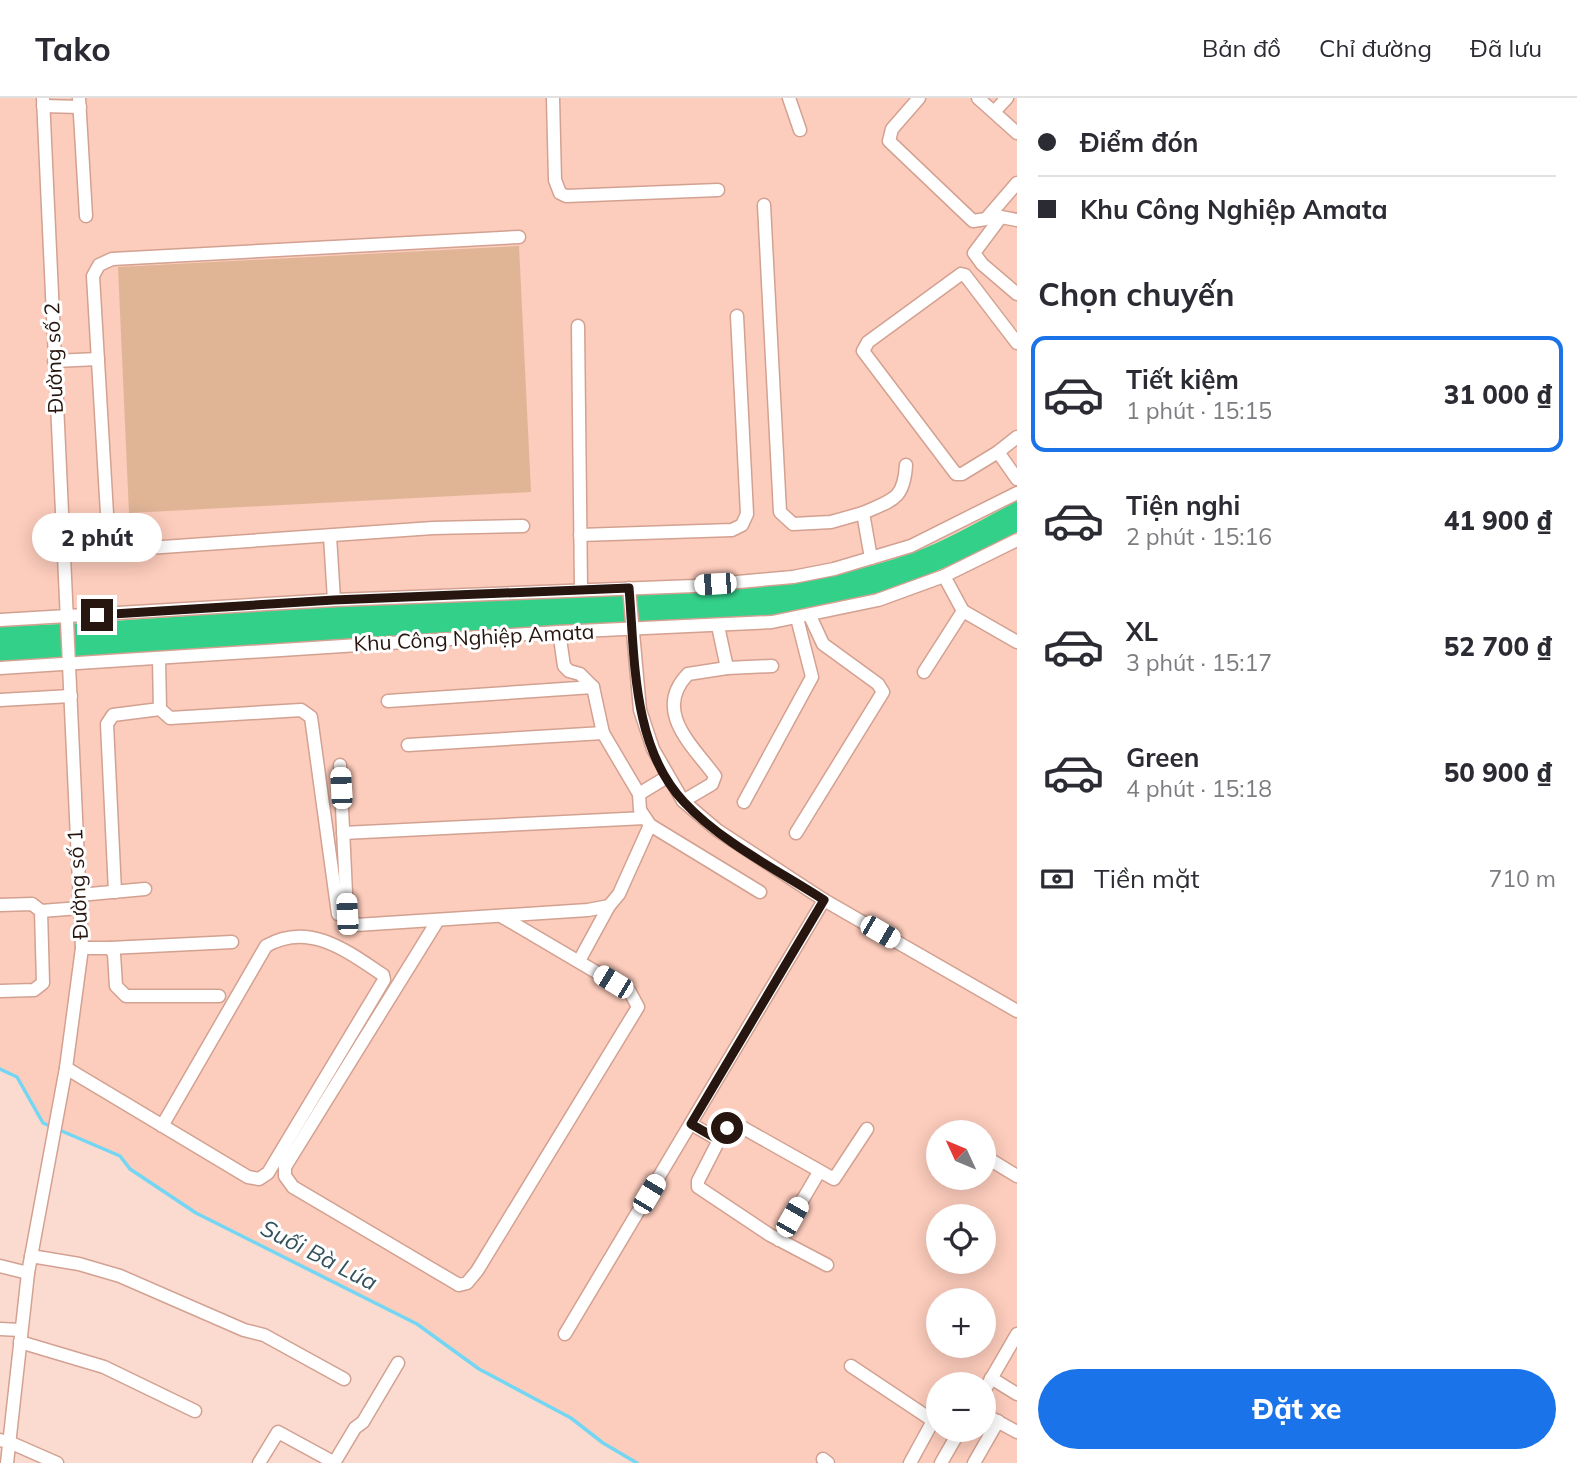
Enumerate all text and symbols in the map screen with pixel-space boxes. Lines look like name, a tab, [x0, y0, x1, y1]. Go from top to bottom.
text: Tako	[35, 28, 111, 69]
text: Bản đồ	[1202, 33, 1281, 63]
text: Chỉ đường	[1319, 33, 1432, 63]
text: Đã lưu	[1470, 33, 1542, 63]
text: Điểm đón	[1080, 126, 1199, 159]
text: Khu Công Nghiệp Amata	[1080, 193, 1388, 226]
text: Chọn chuyến	[1038, 274, 1235, 314]
street label: Đường số 2	[38, 302, 68, 414]
icon: car	[1042, 363, 1105, 426]
text: Tiết kiệm	[1126, 363, 1239, 396]
text: 31 000 ₫	[1444, 378, 1552, 411]
text: 1 phút · 15:15	[1126, 396, 1272, 425]
icon: car	[1042, 489, 1105, 552]
text: Tiện nghi	[1126, 489, 1240, 522]
text: 41 900 ₫	[1444, 504, 1552, 537]
callout: 2 phút	[32, 514, 162, 562]
text: 2 phút · 15:16	[1126, 522, 1272, 551]
text: 2 phút	[61, 523, 133, 552]
car	[694, 572, 737, 596]
route end	[81, 599, 113, 631]
icon: car	[1042, 615, 1105, 678]
text: XL	[1126, 615, 1158, 648]
street label: Khu Công Nghiệp Amata	[353, 618, 595, 656]
text: 52 700 ₫	[1444, 630, 1552, 663]
text: 3 phút · 15:17	[1126, 648, 1272, 677]
icon: car	[1042, 741, 1105, 804]
text: Green	[1126, 741, 1199, 774]
text: 50 900 ₫	[1444, 756, 1552, 789]
car	[330, 766, 353, 810]
text: 4 phút · 15:18	[1126, 774, 1272, 803]
street label: Đường số 1	[61, 828, 93, 940]
icon: cash	[1038, 860, 1076, 898]
text: Tiền mặt	[1094, 862, 1200, 895]
text: 710 m	[1488, 864, 1556, 893]
car	[336, 892, 359, 936]
car	[857, 912, 904, 952]
car	[590, 962, 637, 1002]
route start	[711, 1112, 743, 1144]
north arrow	[926, 1120, 996, 1190]
map controls	[926, 1120, 996, 1442]
car	[630, 1171, 669, 1217]
car	[773, 1194, 812, 1240]
button: locate	[926, 1204, 996, 1274]
water label: Suối Bà Lúa	[256, 1213, 383, 1296]
button: +	[926, 1288, 996, 1358]
button: Đặt xe	[1038, 1369, 1556, 1449]
button: −	[926, 1372, 996, 1442]

